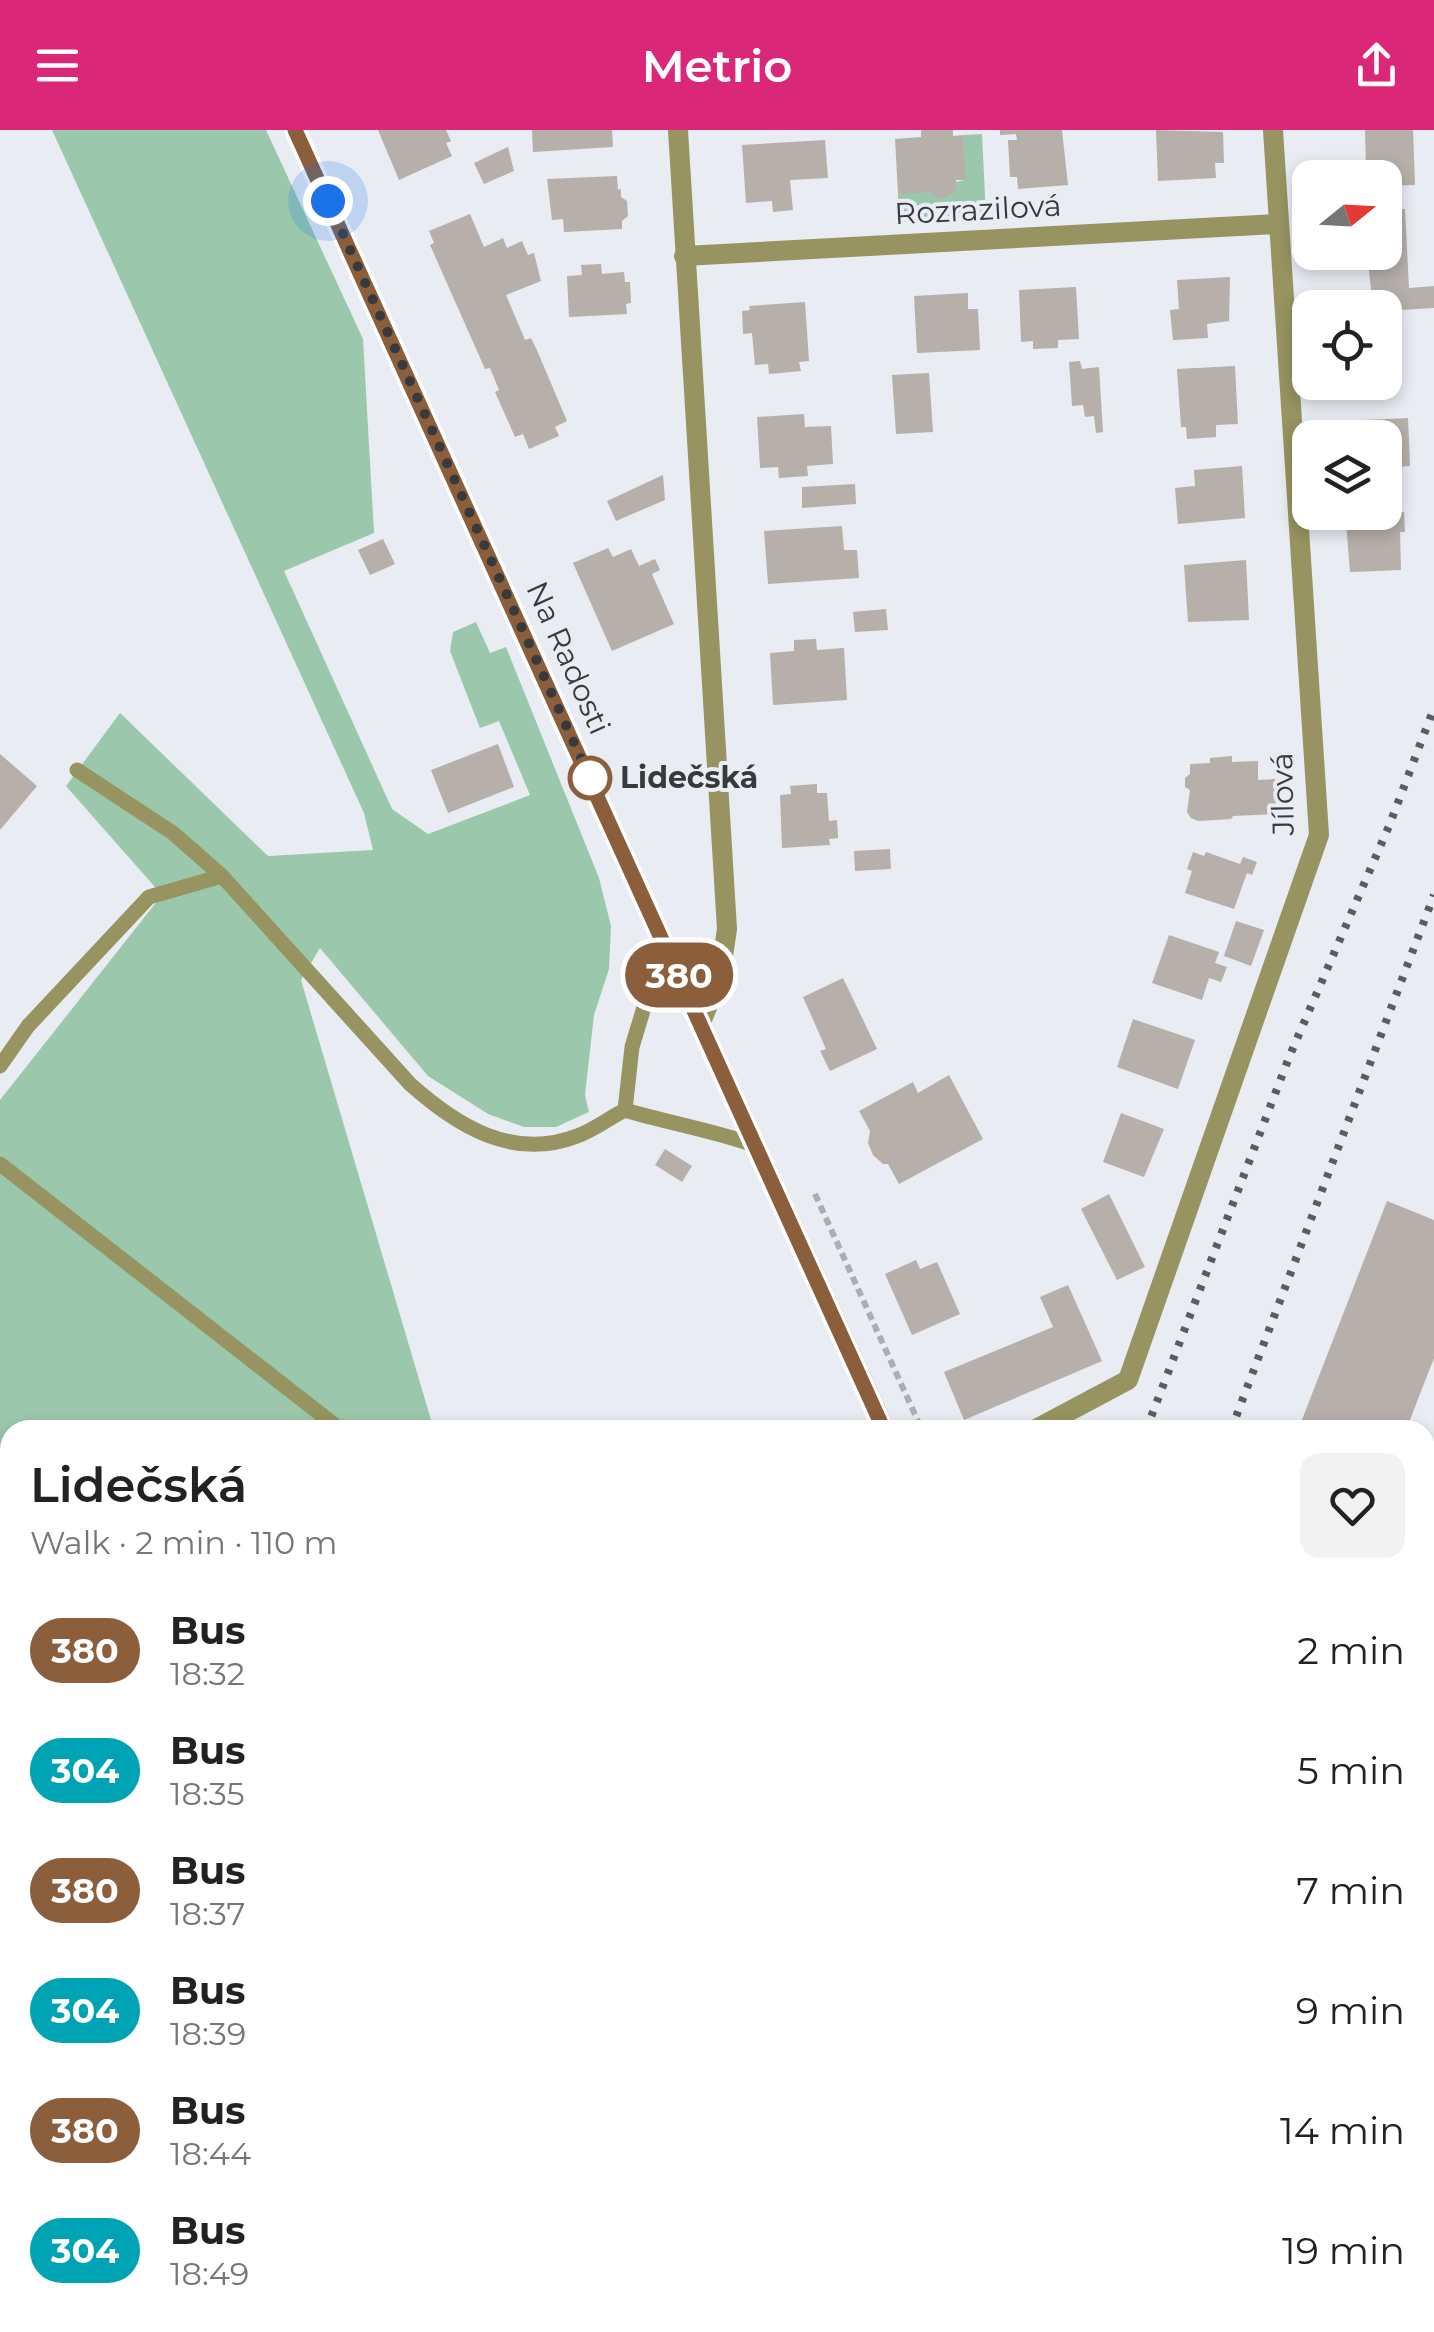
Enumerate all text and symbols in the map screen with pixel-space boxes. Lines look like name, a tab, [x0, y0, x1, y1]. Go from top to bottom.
icon: menu	[30, 38, 85, 93]
text: Metrio	[642, 38, 792, 93]
icon: share	[1349, 38, 1404, 93]
north arrow	[1292, 160, 1402, 270]
map controls	[1292, 160, 1402, 530]
your location	[303, 176, 353, 226]
street label: Rozrazilová	[893, 187, 1062, 232]
button: locate	[1292, 290, 1402, 400]
button: layers	[1292, 420, 1402, 530]
street label: Na Radosti	[518, 576, 619, 740]
street label: Jílová	[1263, 752, 1302, 837]
marker: Lidečská	[569, 757, 611, 799]
place label: Lidečská	[620, 759, 758, 796]
line badge: 380	[622, 942, 736, 1008]
text: 380	[645, 954, 713, 997]
button: heart	[1300, 1453, 1405, 1558]
text: Lidečská	[30, 1456, 247, 1514]
text: Walk · 2 min · 110 m	[30, 1523, 337, 1562]
text: Bus	[170, 1607, 245, 1654]
text: 2 min	[1297, 1627, 1405, 1674]
text: 380	[51, 1629, 119, 1672]
text: 18:32	[170, 1654, 245, 1693]
text: Bus	[170, 1727, 245, 1774]
text: 5 min	[1297, 1747, 1405, 1794]
text: 304	[51, 1749, 119, 1792]
text: 18:35	[170, 1774, 245, 1813]
text: Bus	[170, 1847, 245, 1894]
text: 7 min	[1296, 1867, 1405, 1914]
text: 380	[51, 1869, 119, 1912]
text: 18:37	[170, 1894, 245, 1933]
text: Bus	[170, 1967, 245, 2014]
text: 9 min	[1296, 1987, 1405, 2034]
text: 304	[51, 1989, 119, 2032]
text: 18:39	[170, 2014, 246, 2053]
text: Bus	[170, 2087, 245, 2134]
text: 14 min	[1280, 2107, 1405, 2154]
text: 380	[51, 2109, 119, 2152]
text: 18:44	[170, 2134, 251, 2173]
text: Bus	[170, 2207, 245, 2254]
text: 19 min	[1282, 2227, 1405, 2274]
text: 304	[51, 2229, 119, 2272]
text: 18:49	[170, 2254, 249, 2293]

